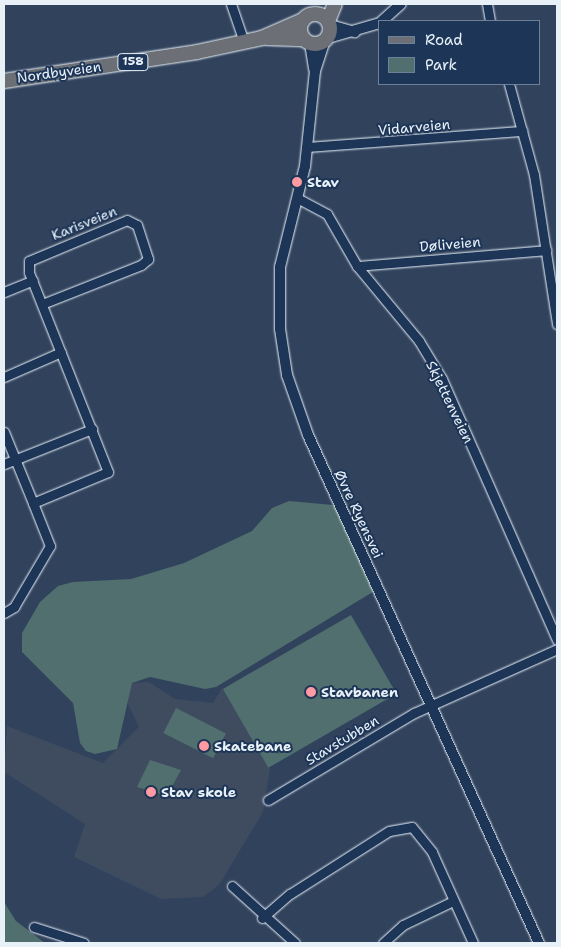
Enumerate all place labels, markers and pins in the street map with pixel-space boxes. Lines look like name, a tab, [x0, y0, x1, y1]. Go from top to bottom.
place label: Stav	[307, 174, 339, 190]
marker: Stav	[291, 176, 303, 188]
place label: Stavbanen	[321, 684, 398, 700]
marker: Stavbanen	[305, 686, 317, 698]
place label: Skatebane	[214, 738, 291, 754]
marker: Skatebane	[198, 740, 210, 752]
place label: Stav skole	[161, 784, 236, 800]
marker: Stav skole	[145, 786, 157, 798]

